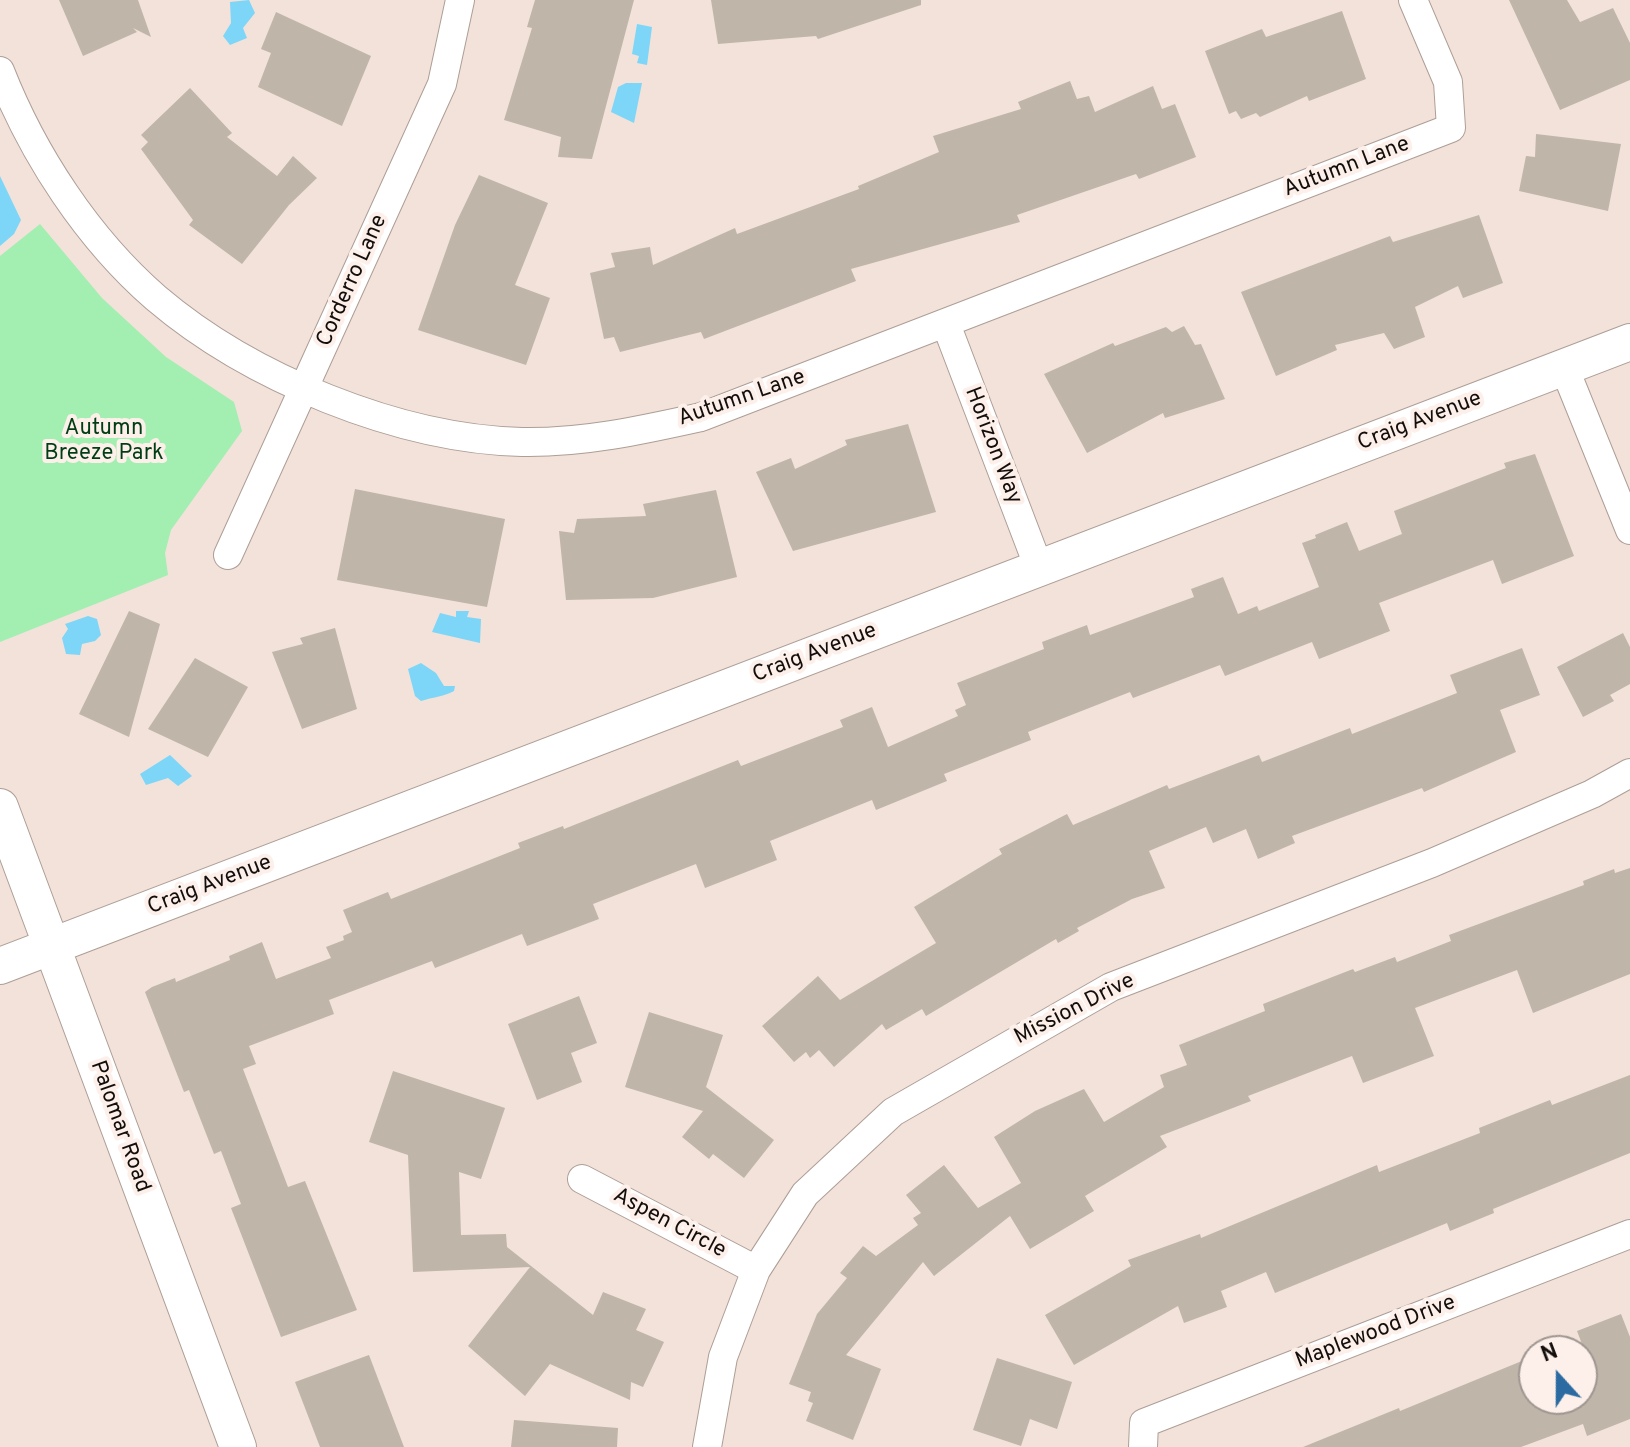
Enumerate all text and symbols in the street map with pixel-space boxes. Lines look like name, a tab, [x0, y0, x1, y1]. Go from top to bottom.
street label: Autumn Lane	[1280, 132, 1414, 204]
street label: Corderro Lane	[312, 211, 394, 351]
street label: Autumn Lane	[675, 365, 809, 433]
street label: Horizon Way	[958, 384, 1026, 508]
street label: Craig Avenue	[1354, 386, 1486, 458]
park label: Autumn Breeze Park	[44, 417, 164, 468]
street label: Craig Avenue	[749, 618, 881, 690]
street label: Craig Avenue	[144, 850, 276, 922]
street label: Mission Drive	[1010, 968, 1140, 1052]
street label: Palomar Road	[83, 1058, 155, 1196]
street label: Aspen Circle	[608, 1183, 730, 1265]
street label: Maplewood Drive	[1292, 1290, 1460, 1376]
north arrow	[1518, 1335, 1598, 1415]
text: N	[1538, 1339, 1562, 1369]

